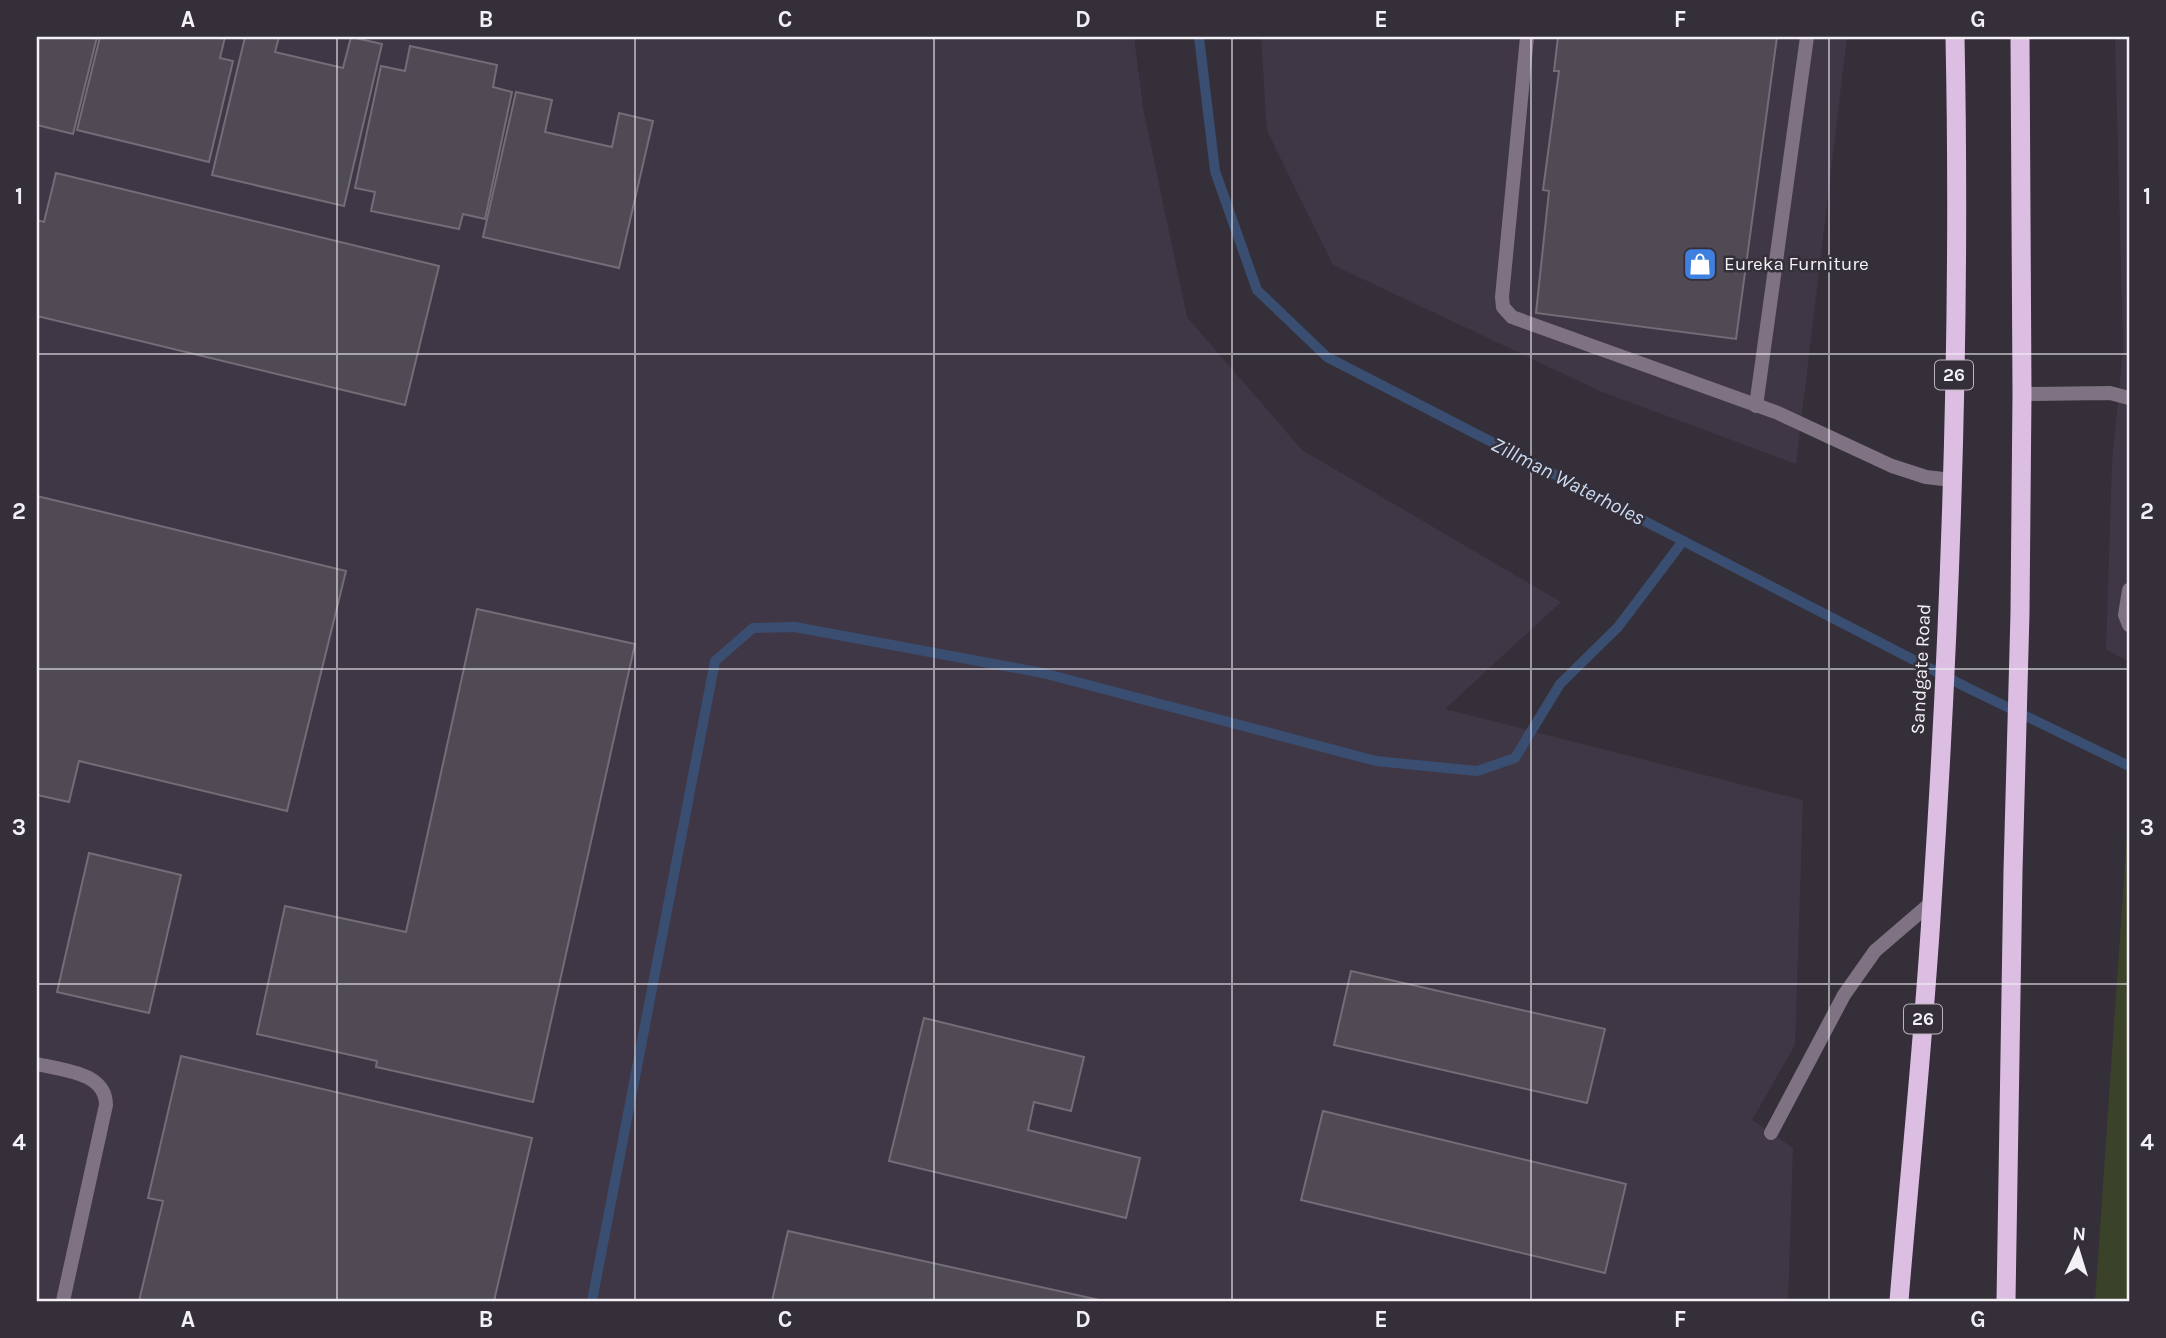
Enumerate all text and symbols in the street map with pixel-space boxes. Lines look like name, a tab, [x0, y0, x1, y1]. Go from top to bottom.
text: A	[181, 6, 195, 33]
text: B	[479, 6, 493, 33]
text: C	[778, 6, 792, 33]
text: D	[1075, 6, 1091, 33]
text: E	[1374, 6, 1388, 33]
text: F	[1674, 6, 1686, 33]
text: G	[1970, 6, 1986, 33]
text: 1	[15, 183, 23, 210]
text: 1	[2143, 183, 2151, 210]
shop icon: Eureka Furniture	[1681, 245, 1719, 283]
place label: Eureka Furniture	[1724, 253, 1869, 275]
road number: 26	[1935, 360, 1973, 390]
water label: Zillman Waterholes	[1487, 432, 1649, 530]
text: 2	[12, 498, 26, 525]
text: 2	[2140, 498, 2154, 525]
street label: Sandgate Road	[1907, 603, 1935, 735]
text: 3	[12, 814, 26, 841]
text: 3	[2140, 814, 2154, 841]
road number: 26	[1904, 1004, 1942, 1034]
text: 4	[12, 1129, 26, 1156]
text: 4	[2140, 1129, 2154, 1156]
north arrow	[2044, 1216, 2114, 1286]
text: N	[2072, 1223, 2087, 1245]
text: A	[181, 1306, 195, 1333]
text: B	[479, 1306, 493, 1333]
text: C	[778, 1306, 792, 1333]
text: D	[1075, 1306, 1091, 1333]
text: E	[1374, 1306, 1388, 1333]
text: F	[1674, 1306, 1686, 1333]
text: G	[1970, 1306, 1986, 1333]

